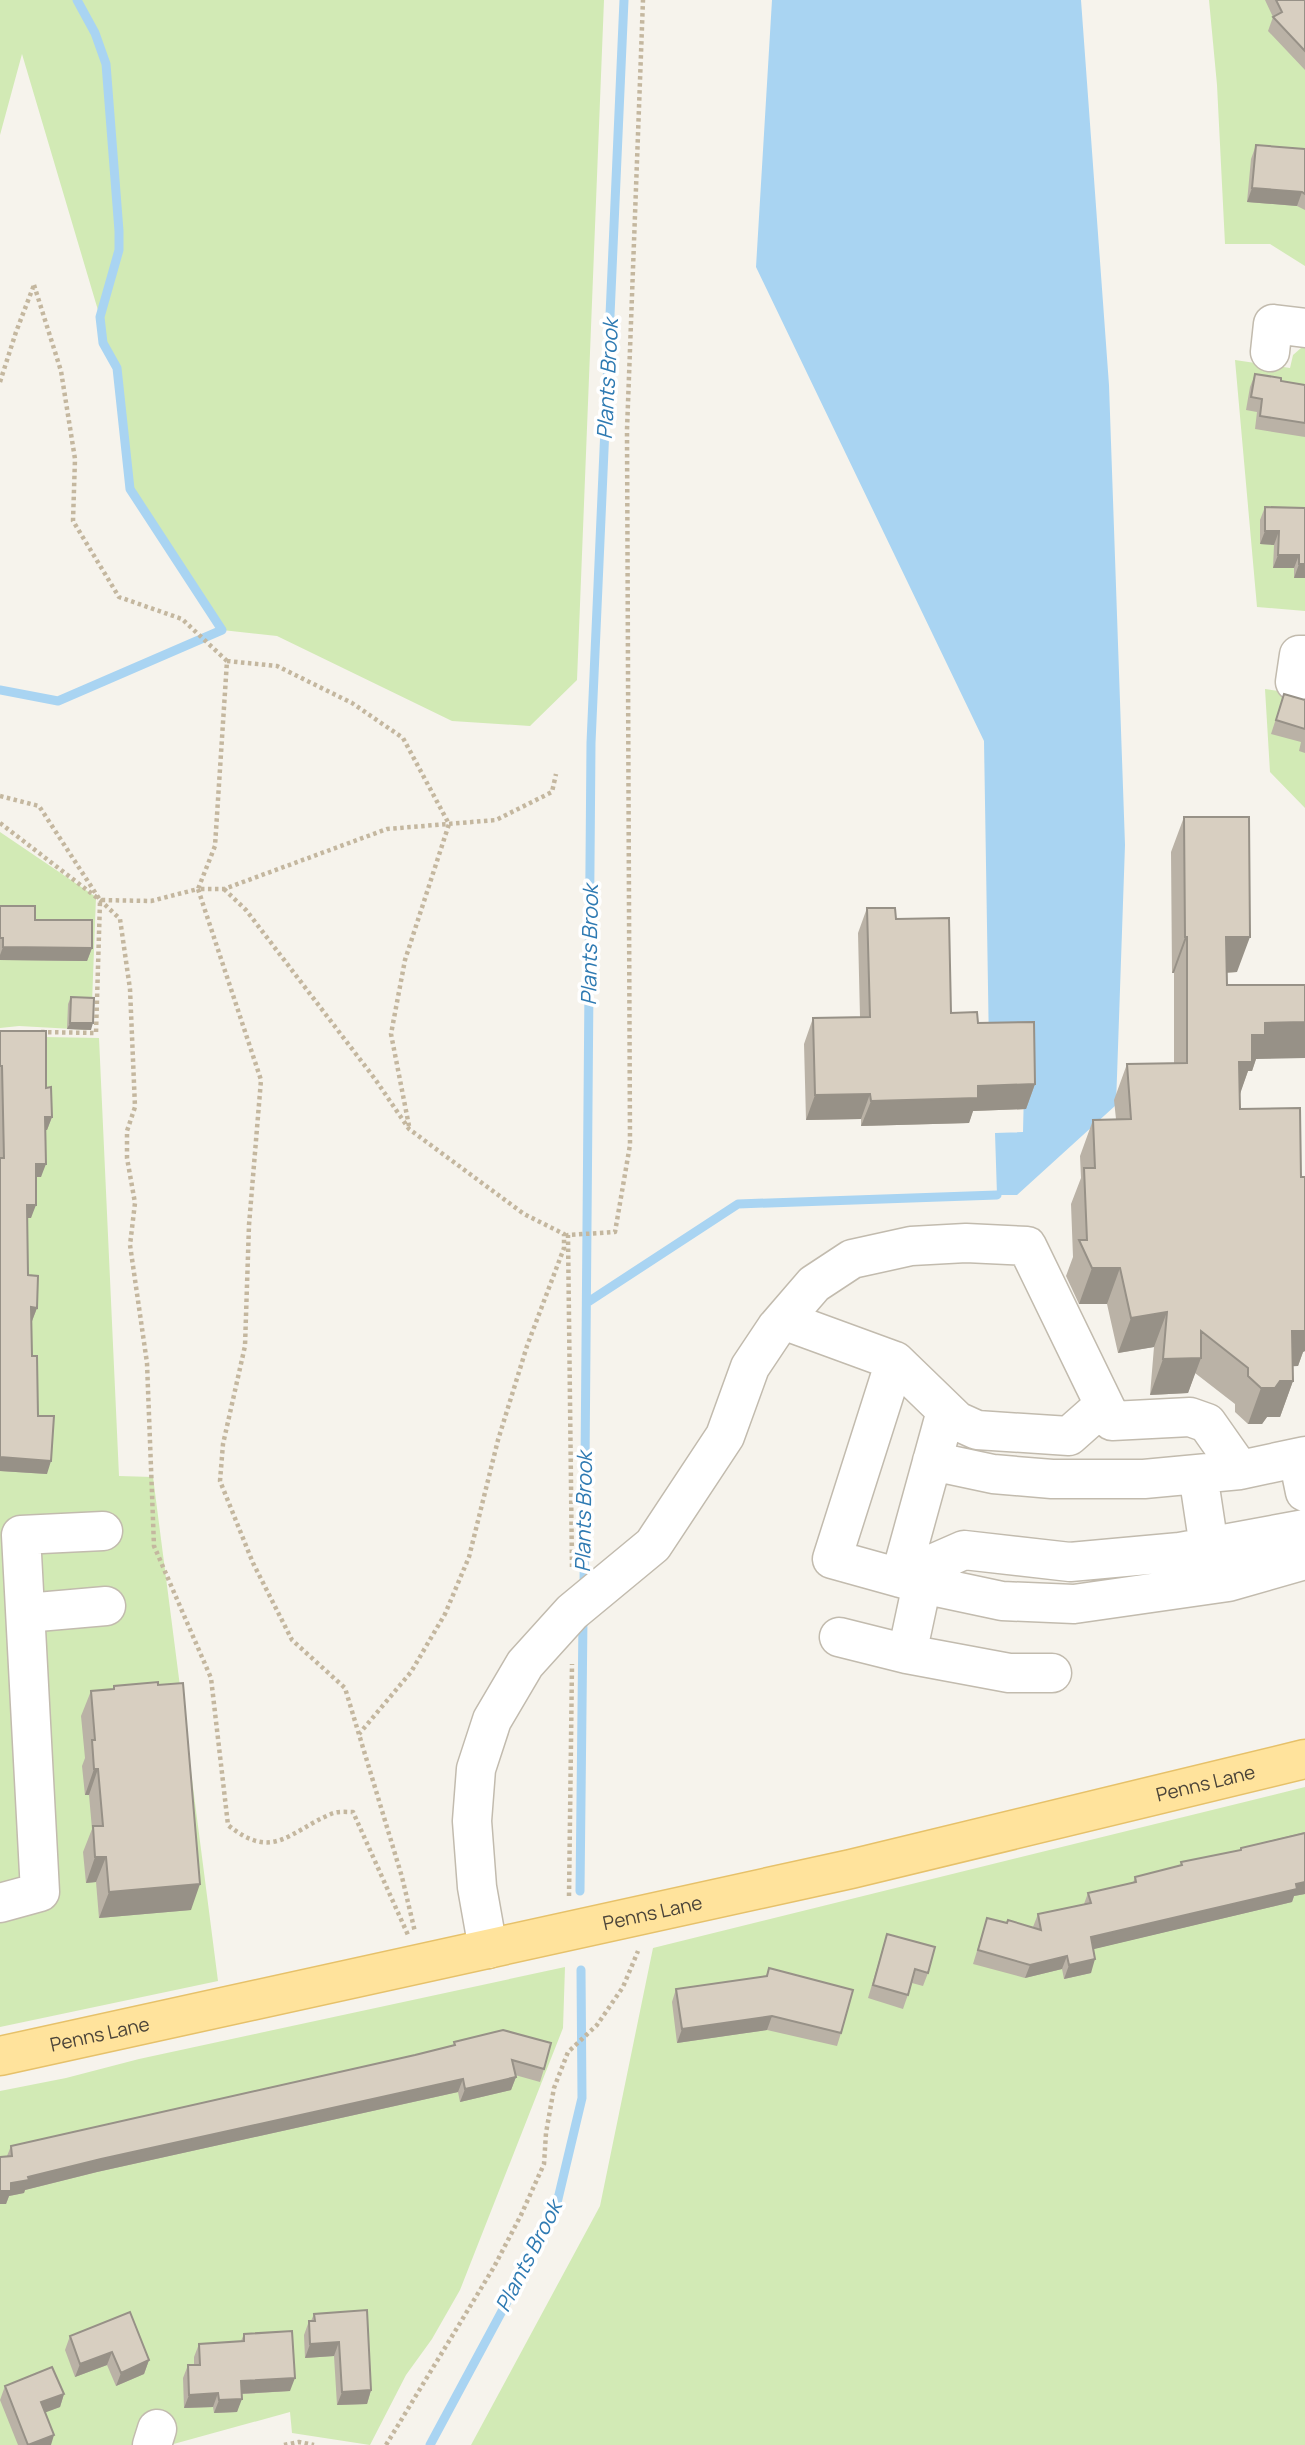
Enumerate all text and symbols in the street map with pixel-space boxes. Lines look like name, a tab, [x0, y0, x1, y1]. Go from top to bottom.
water label: Plants Brook	[590, 315, 624, 440]
water label: Plants Brook	[574, 882, 604, 1006]
water label: Plants Brook	[568, 1449, 598, 1573]
street label: Penns Lane	[1153, 1759, 1258, 1808]
street label: Penns Lane	[600, 1889, 705, 1936]
street label: Penns Lane	[47, 2011, 152, 2058]
water label: Plants Brook	[488, 2194, 569, 2316]

